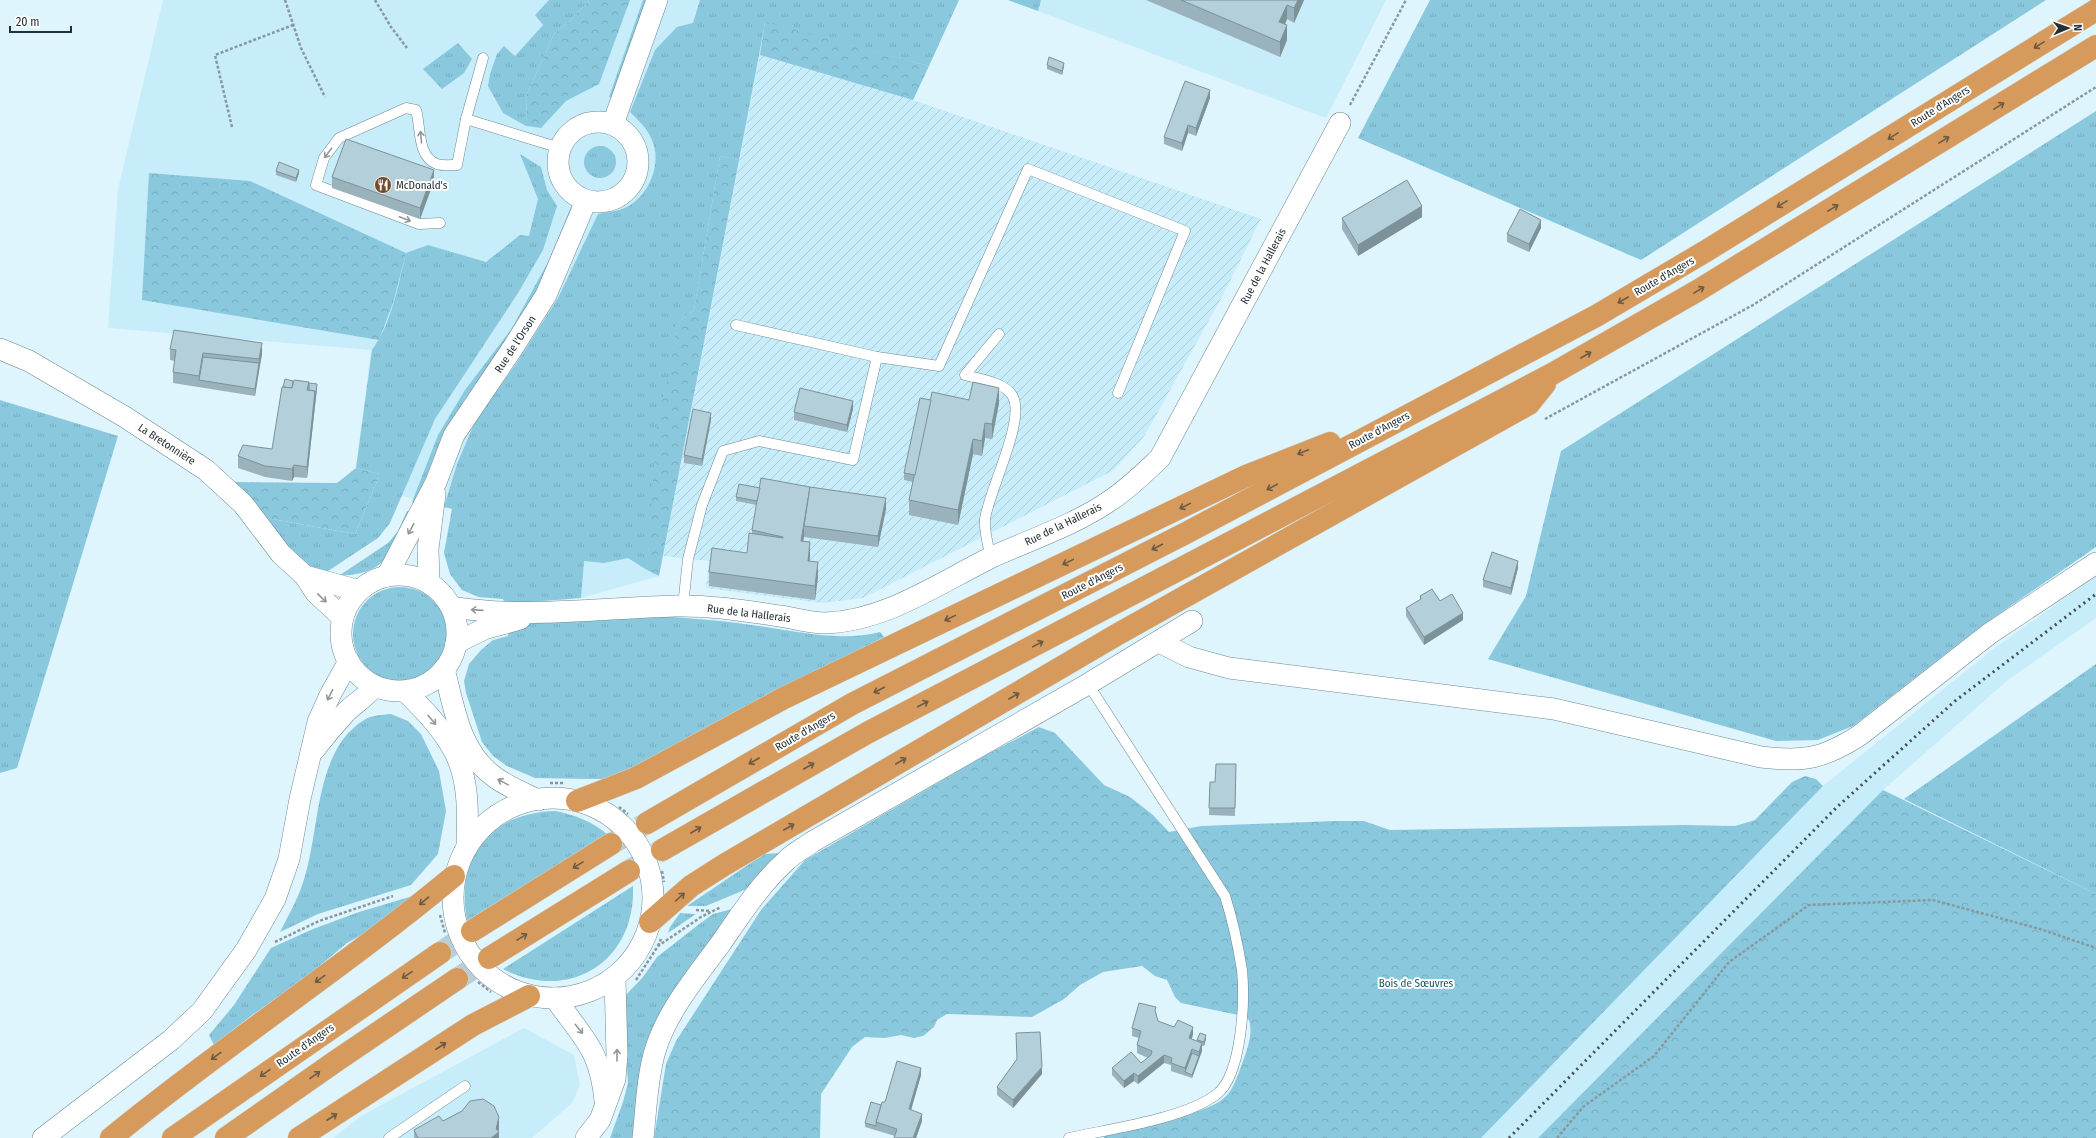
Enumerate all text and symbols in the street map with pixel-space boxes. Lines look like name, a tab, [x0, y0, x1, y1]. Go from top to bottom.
scale bar	[10, 8, 71, 34]
north arrow	[2048, 8, 2088, 48]
text: 20 m	[16, 15, 40, 29]
text: N	[2071, 24, 2084, 31]
one-way arrow	[2034, 41, 2045, 49]
street label: Route d'Angers	[1908, 83, 1972, 130]
one-way arrow	[1993, 102, 2005, 110]
one-way arrow	[418, 131, 425, 144]
one-way arrow	[1887, 132, 1899, 140]
one-way arrow	[1938, 135, 1950, 143]
one-way arrow	[324, 147, 332, 158]
restaurant icon: McDonald's	[373, 175, 393, 195]
place label: McDonald's	[396, 179, 448, 192]
one-way arrow	[1776, 201, 1788, 209]
one-way arrow	[1827, 203, 1839, 211]
one-way arrow	[399, 215, 411, 223]
street label: Rue de la Hallerais	[1238, 226, 1289, 306]
street label: Route d'Angers	[1632, 254, 1697, 299]
one-way arrow	[1693, 286, 1704, 294]
one-way arrow	[1617, 296, 1629, 304]
street label: Rue de l'Orson	[492, 313, 539, 375]
one-way arrow	[1580, 350, 1592, 358]
street label: Route d'Angers	[1347, 409, 1412, 452]
street label: La Bretonnière	[136, 421, 198, 468]
one-way arrow	[1298, 449, 1310, 457]
one-way arrow	[1266, 483, 1278, 491]
street label: Rue de la Hallerais	[1023, 500, 1104, 549]
one-way arrow	[1179, 502, 1191, 510]
one-way arrow	[407, 523, 415, 535]
one-way arrow	[1151, 544, 1163, 552]
one-way arrow	[1062, 559, 1074, 566]
street label: Route d'Angers	[1059, 560, 1125, 602]
one-way arrow	[316, 593, 326, 602]
street label: Rue de la Hallerais	[706, 602, 792, 625]
one-way arrow	[470, 607, 483, 614]
one-way arrow	[945, 615, 957, 622]
one-way arrow	[1032, 639, 1044, 647]
one-way arrow	[874, 687, 886, 694]
one-way arrow	[326, 689, 333, 701]
one-way arrow	[1008, 691, 1020, 699]
one-way arrow	[917, 700, 929, 707]
street label: Route d'Angers	[773, 709, 838, 754]
one-way arrow	[428, 715, 437, 726]
one-way arrow	[748, 757, 760, 765]
one-way arrow	[895, 757, 907, 765]
one-way arrow	[803, 762, 815, 770]
one-way arrow	[497, 778, 509, 786]
one-way arrow	[783, 822, 795, 830]
one-way arrow	[690, 826, 702, 834]
one-way arrow	[573, 861, 584, 869]
one-way arrow	[675, 892, 685, 901]
one-way arrow	[419, 897, 430, 906]
one-way arrow	[516, 933, 528, 941]
one-way arrow	[402, 971, 413, 979]
one-way arrow	[315, 975, 326, 983]
park label: Bois de Sœuvres	[1379, 977, 1454, 990]
street label: Route d'Angers	[274, 1021, 337, 1070]
one-way arrow	[574, 1024, 583, 1034]
one-way arrow	[435, 1042, 446, 1050]
one-way arrow	[613, 1049, 621, 1062]
one-way arrow	[210, 1052, 221, 1061]
one-way arrow	[260, 1069, 271, 1077]
one-way arrow	[310, 1071, 321, 1079]
one-way arrow	[326, 1113, 337, 1121]

